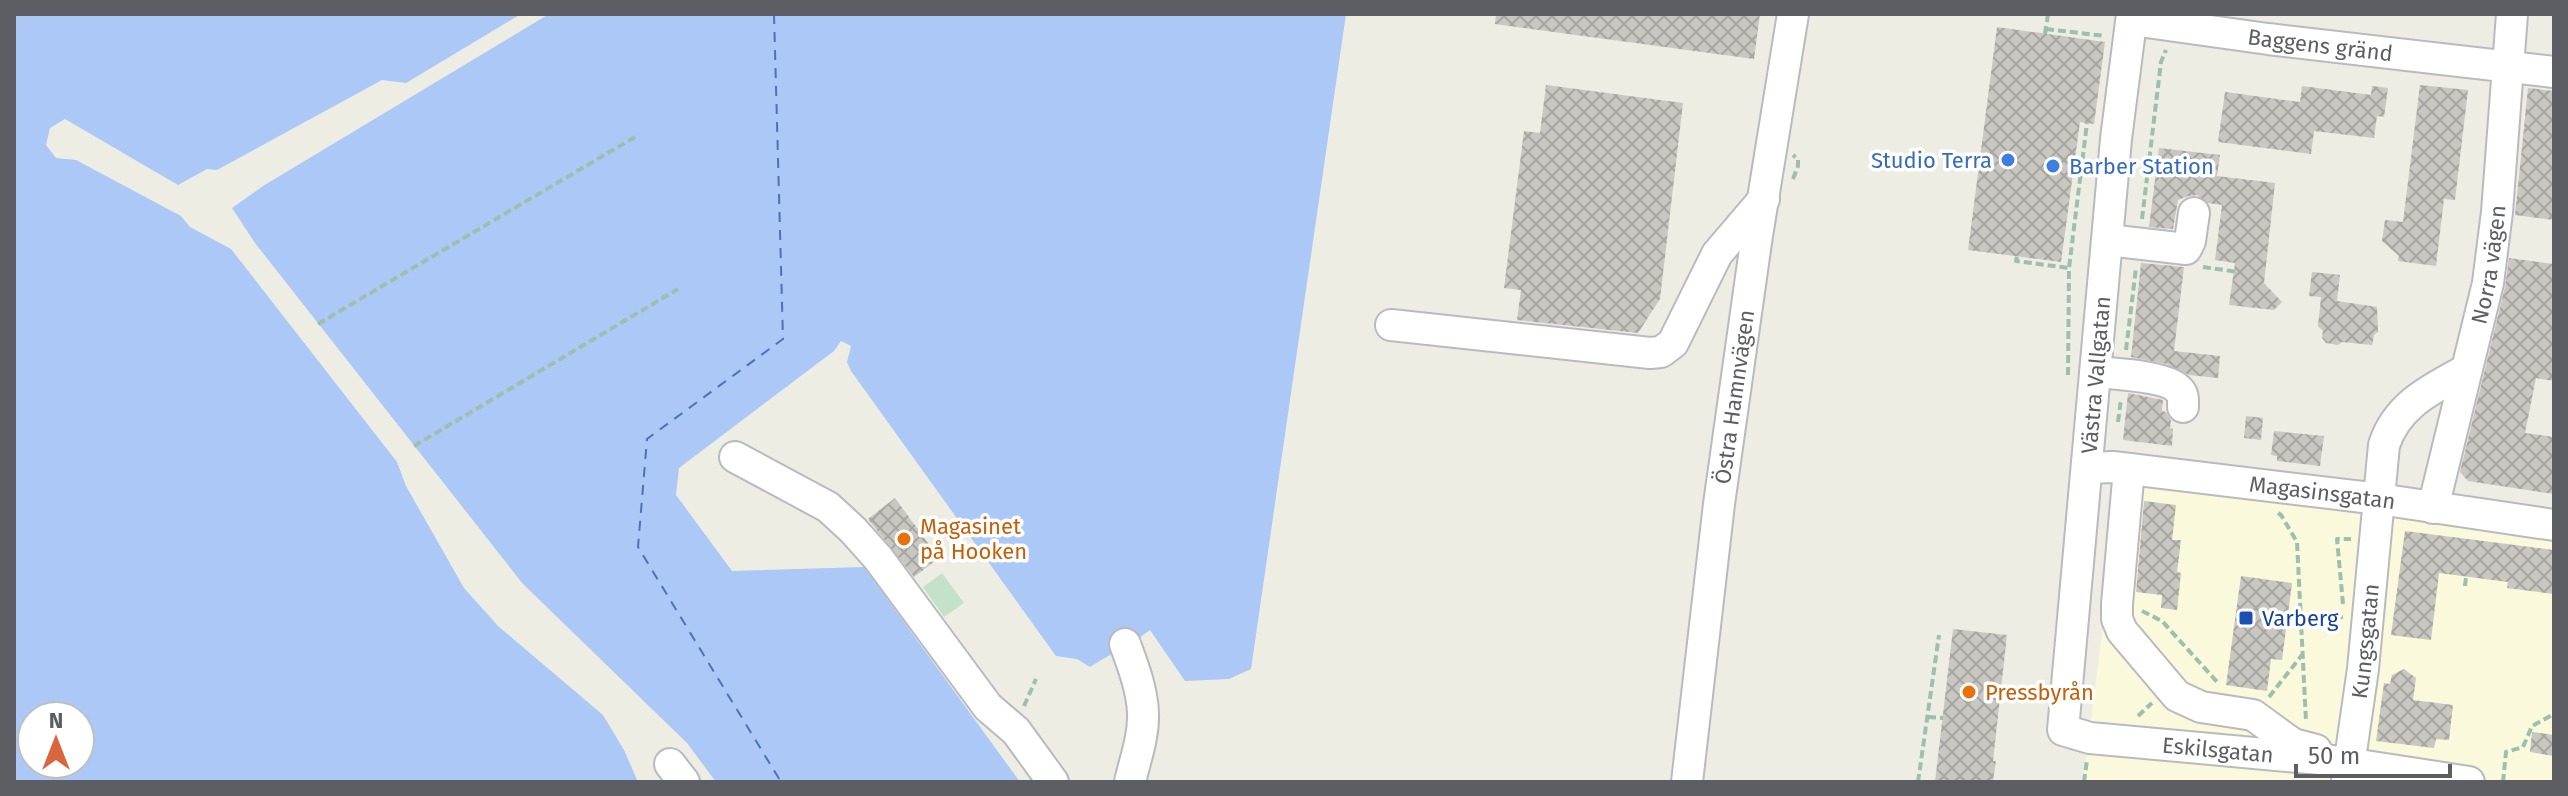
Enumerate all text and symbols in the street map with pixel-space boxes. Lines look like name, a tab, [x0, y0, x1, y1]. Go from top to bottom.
street label: Baggens gränd	[2246, 23, 2394, 67]
place label: Studio Terra	[1871, 147, 1992, 174]
marker: Studio Terra	[1999, 151, 2017, 169]
place label: Barber Station	[2069, 153, 2214, 180]
marker: Barber Station	[2044, 157, 2062, 175]
street label: Norra vägen	[2465, 204, 2511, 327]
street label: Västra Vallgatan	[2076, 295, 2116, 455]
street label: Östra Hamnvägen	[1708, 308, 1760, 486]
street label: Magasinsgatan	[2248, 470, 2397, 515]
place label: Magasinet på Hooken	[920, 513, 1027, 565]
marker: Magasinet på Hooken	[895, 530, 913, 548]
street label: Kungsgatan	[2345, 582, 2384, 701]
place label: Varberg	[2262, 605, 2339, 632]
marker: Varberg	[2237, 609, 2255, 627]
place label: Pressbyrån	[1985, 679, 2094, 706]
marker: Pressbyrån	[1960, 683, 1978, 701]
north arrow	[16, 700, 96, 780]
text: N	[49, 707, 63, 734]
scale bar	[2296, 728, 2450, 778]
street label: Eskilsgatan	[2161, 731, 2275, 768]
text: 50 m	[2308, 742, 2360, 770]

